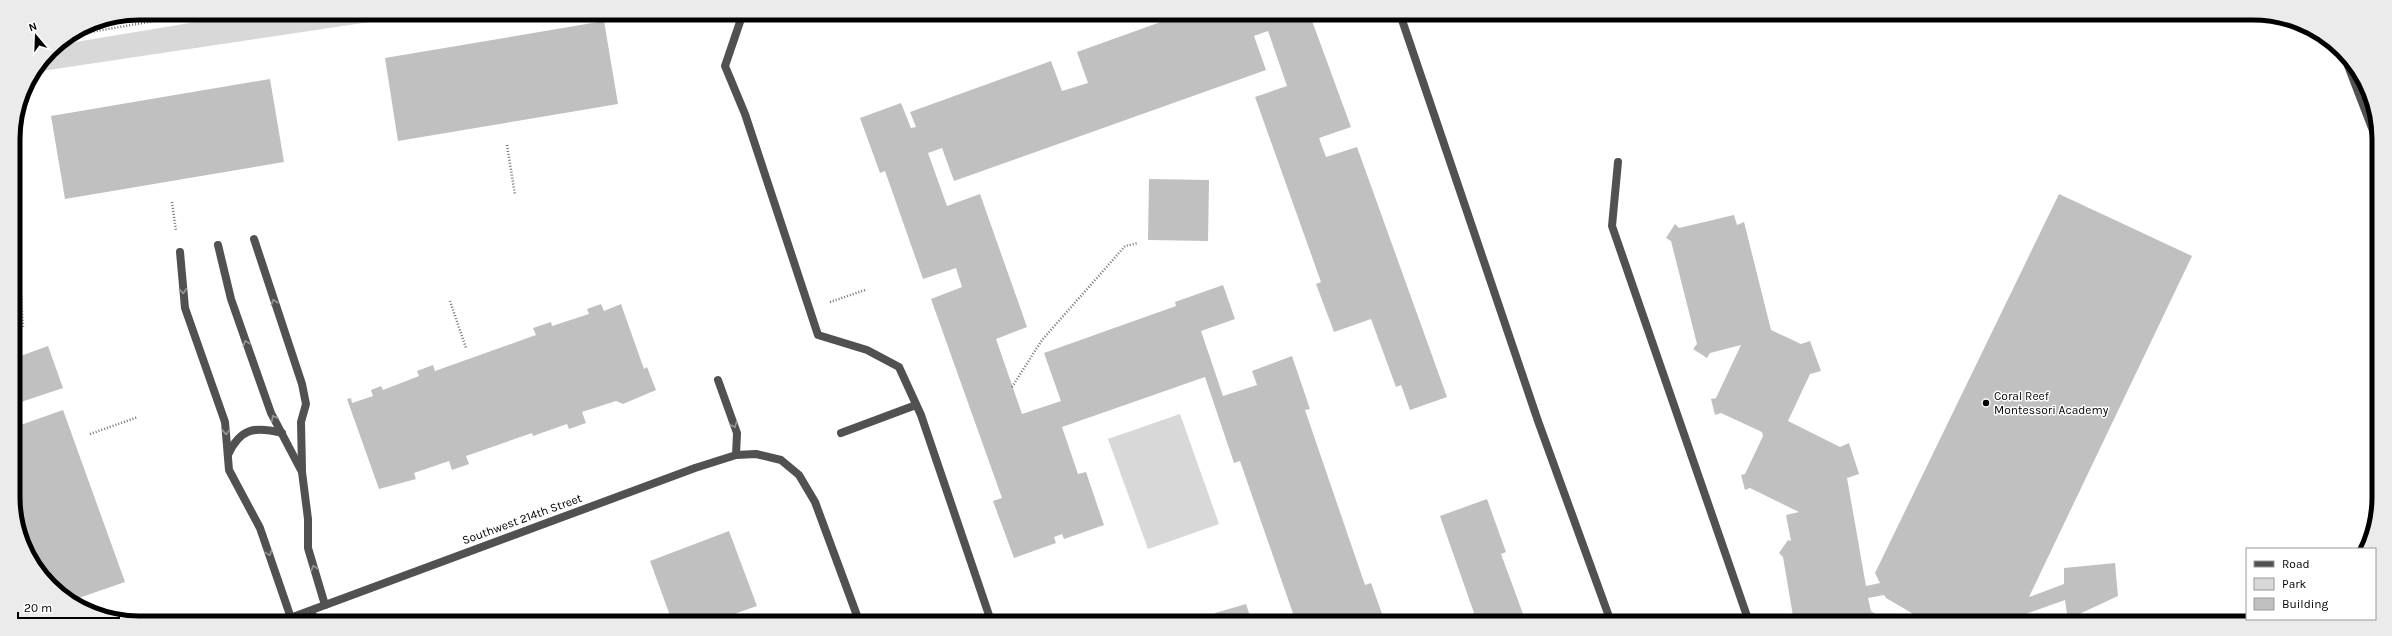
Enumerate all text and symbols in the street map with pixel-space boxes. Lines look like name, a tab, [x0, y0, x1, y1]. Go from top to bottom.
north arrow	[16, 16, 56, 56]
text: N	[27, 20, 39, 34]
one-way arrow	[179, 288, 188, 294]
one-way arrow	[270, 299, 279, 306]
one-way arrow	[242, 339, 251, 346]
place label: Coral Reef Montessori Academy	[1994, 389, 2109, 417]
marker: Coral Reef Montessori Academy	[1981, 398, 1991, 408]
one-way arrow	[271, 415, 279, 422]
one-way arrow	[729, 421, 737, 428]
one-way arrow	[222, 429, 230, 435]
street label: Southwest 214th Street	[460, 491, 584, 547]
legend	[2246, 548, 2376, 620]
one-way arrow	[264, 549, 272, 556]
text: Road	[2282, 557, 2310, 571]
one-way arrow	[310, 565, 319, 572]
text: Park	[2282, 577, 2307, 591]
scale bar	[18, 594, 119, 620]
text: Building	[2282, 597, 2329, 611]
text: 20 m	[24, 601, 52, 615]

